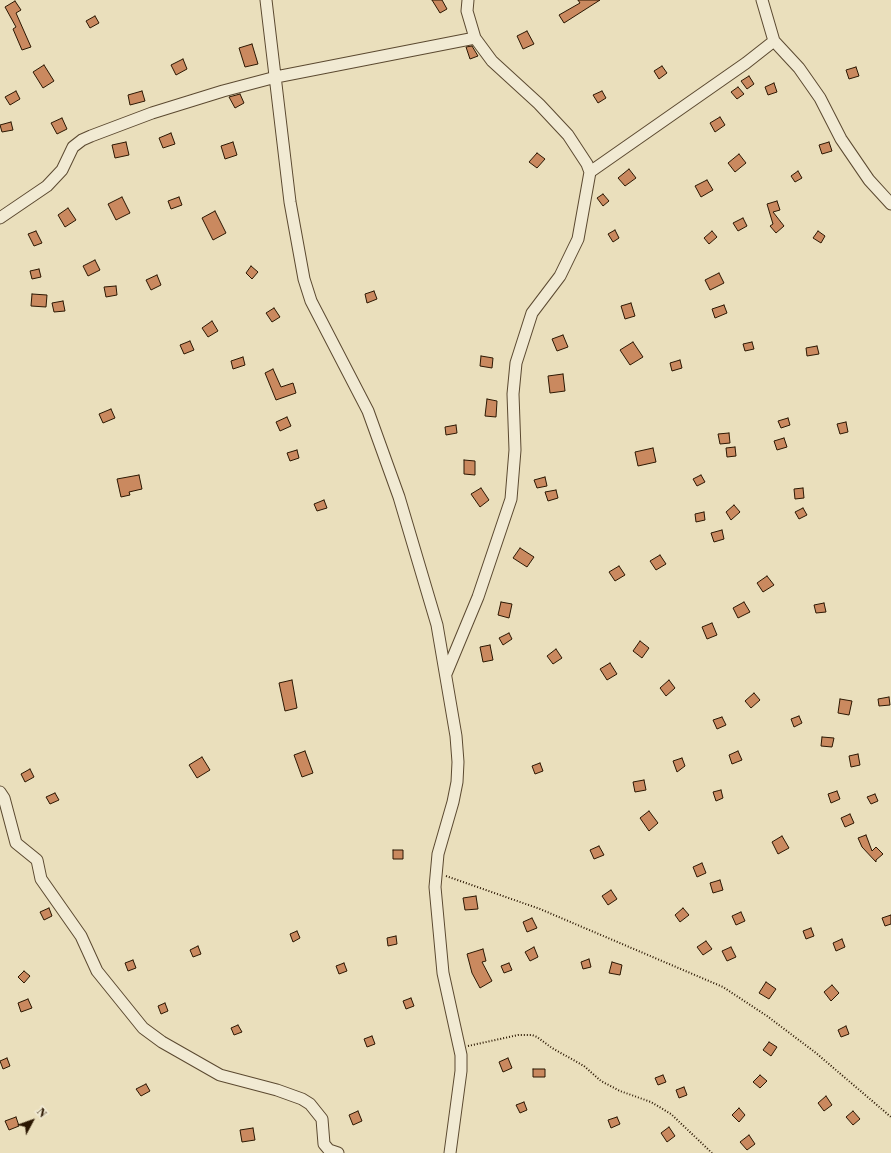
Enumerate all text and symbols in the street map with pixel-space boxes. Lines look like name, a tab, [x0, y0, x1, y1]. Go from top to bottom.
north arrow	[12, 1101, 52, 1141]
text: N	[33, 1105, 49, 1121]

